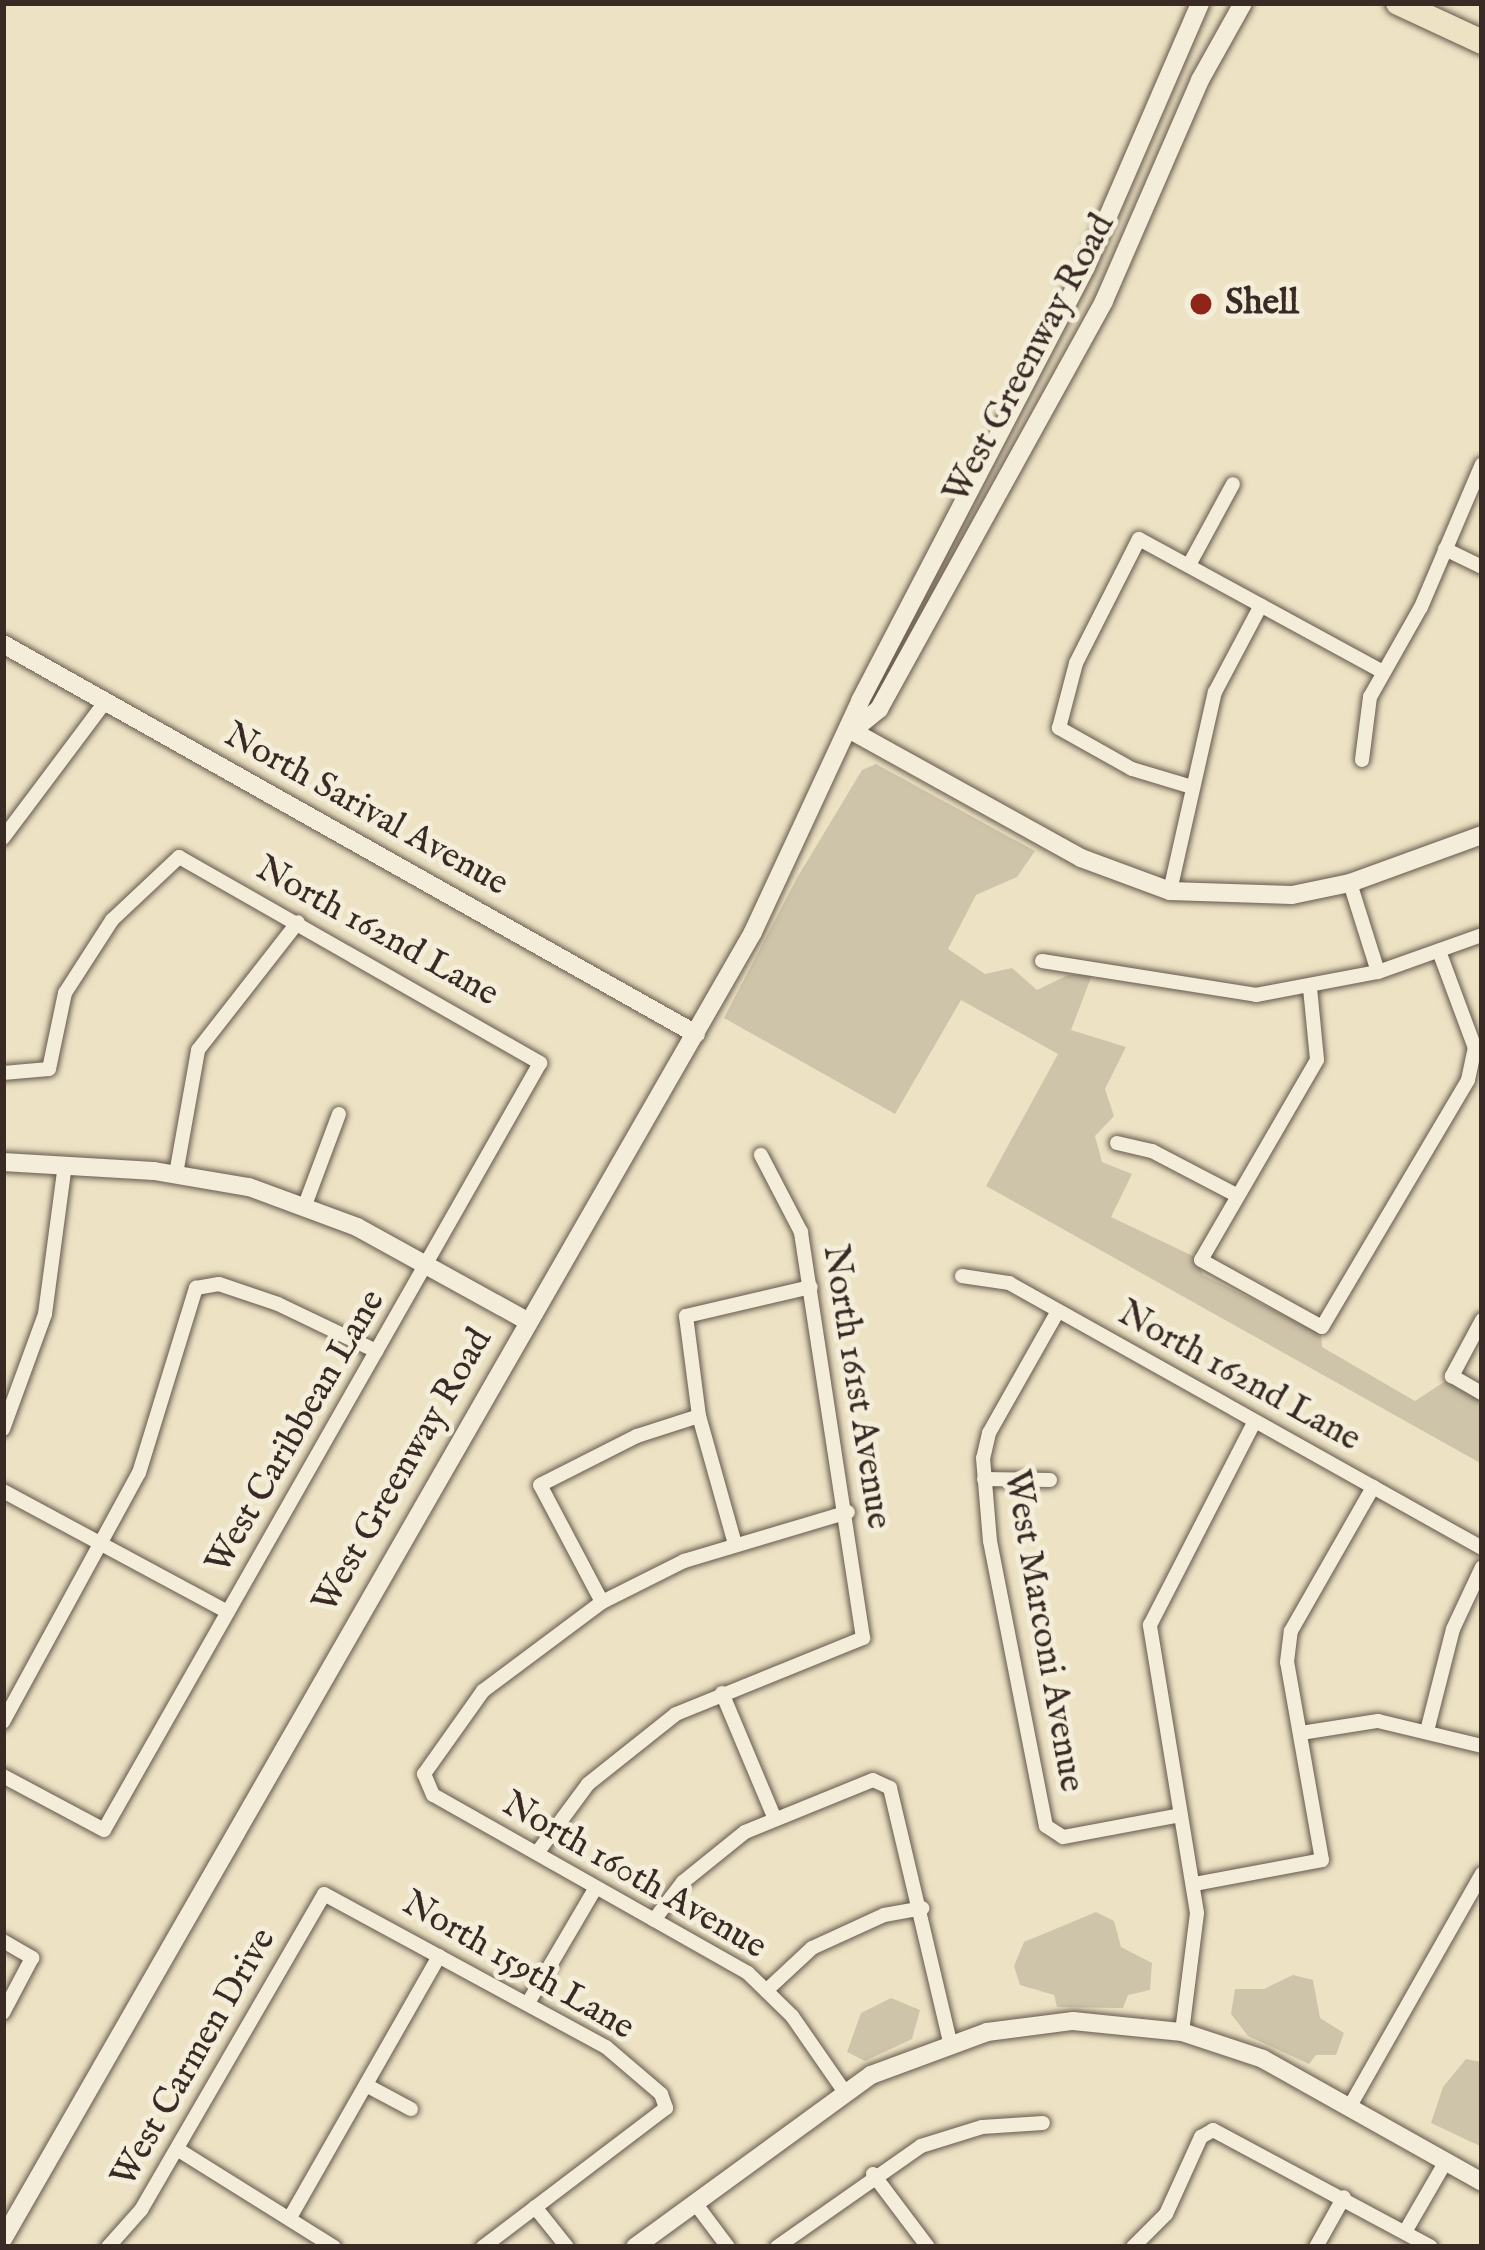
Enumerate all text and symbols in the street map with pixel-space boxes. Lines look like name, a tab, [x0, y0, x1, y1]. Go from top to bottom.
street label: West Greenway Road	[935, 207, 1125, 511]
place label: Shell	[1225, 282, 1299, 326]
marker: Shell	[1188, 291, 1214, 317]
street label: North Sarival Avenue	[217, 714, 515, 906]
street label: North 162nd Lane	[248, 848, 506, 1016]
street label: North 161st Avenue	[812, 1242, 900, 1532]
street label: West Caribbean Lane	[197, 1282, 395, 1582]
street label: North 162nd Lane	[1110, 1293, 1368, 1461]
street label: West Greenway Road	[304, 1321, 502, 1621]
street label: West Marconi Avenue	[993, 1467, 1093, 1795]
street label: North 160th Avenue	[494, 1783, 774, 1969]
street label: North 159th Lane	[394, 1882, 642, 2050]
street label: West Carmen Drive	[102, 1921, 286, 2195]

